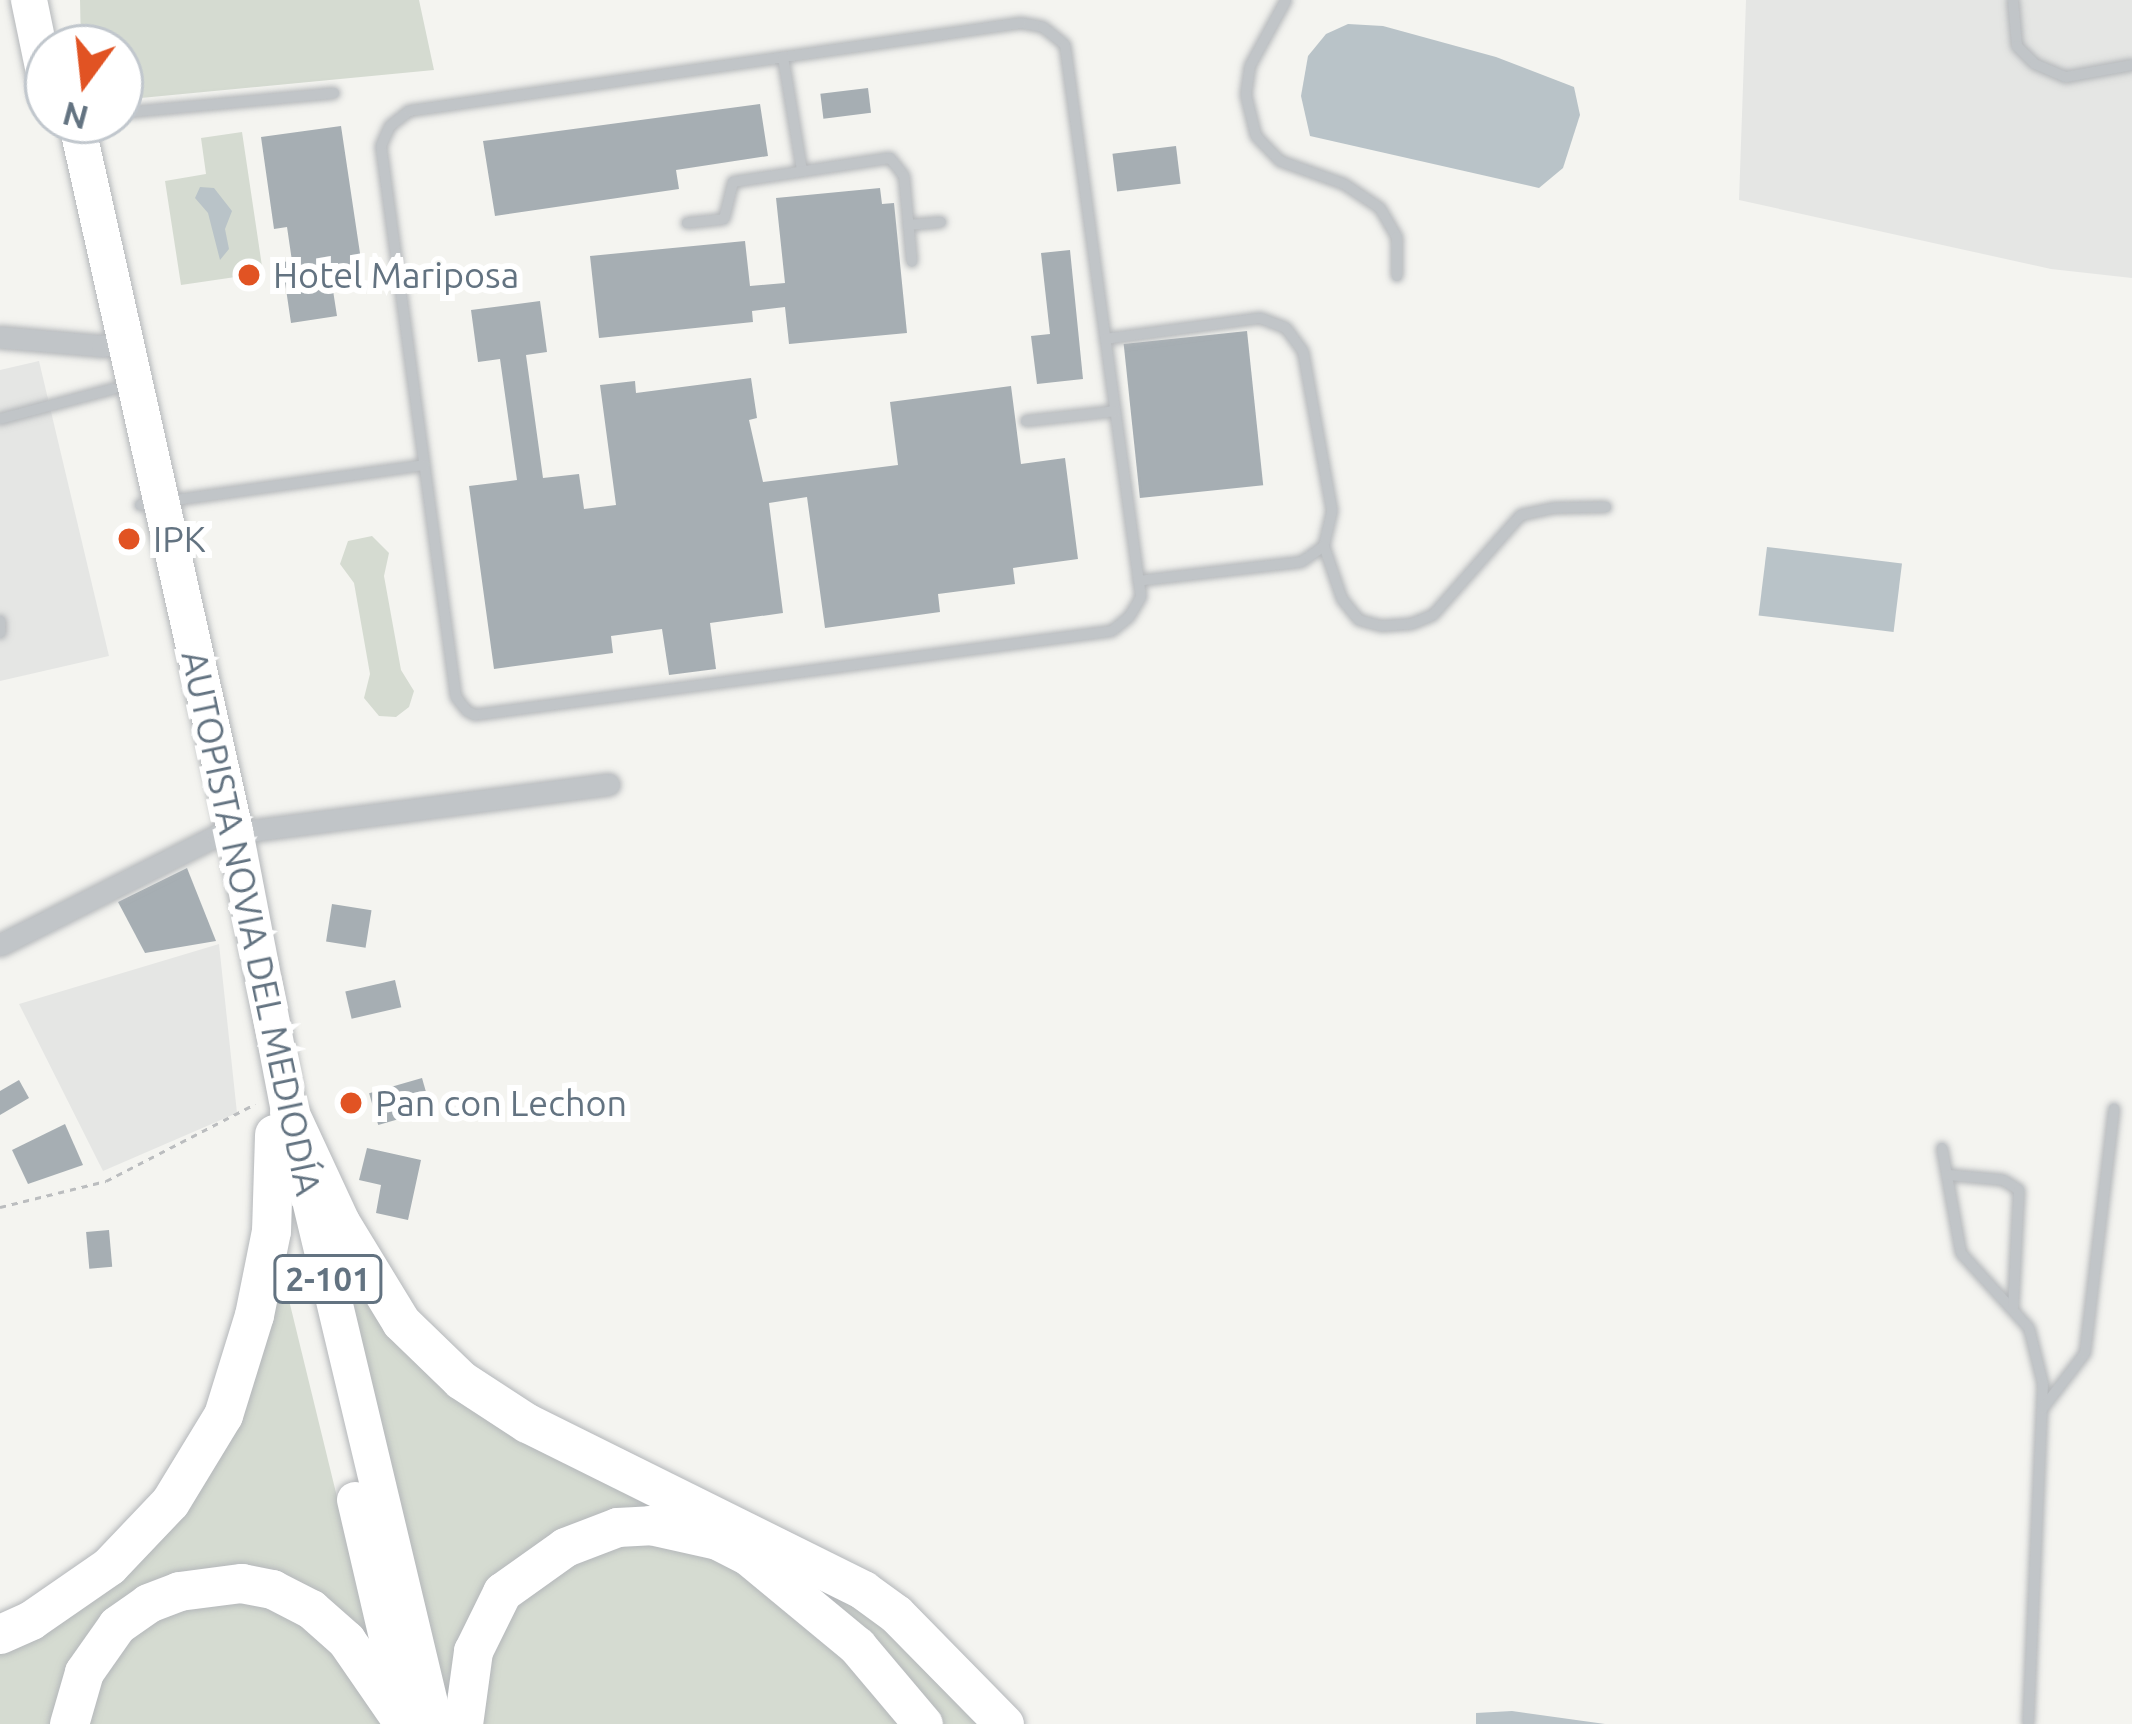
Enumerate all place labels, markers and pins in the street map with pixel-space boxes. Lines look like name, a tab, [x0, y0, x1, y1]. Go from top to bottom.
place label: Hotel Mariposa	[273, 253, 519, 297]
marker: Hotel Mariposa	[236, 262, 262, 288]
place label: IPK	[153, 517, 206, 561]
marker: IPK	[116, 526, 142, 552]
place label: Pan con Lechon	[375, 1081, 627, 1125]
marker: Pan con Lechon	[338, 1090, 364, 1116]

